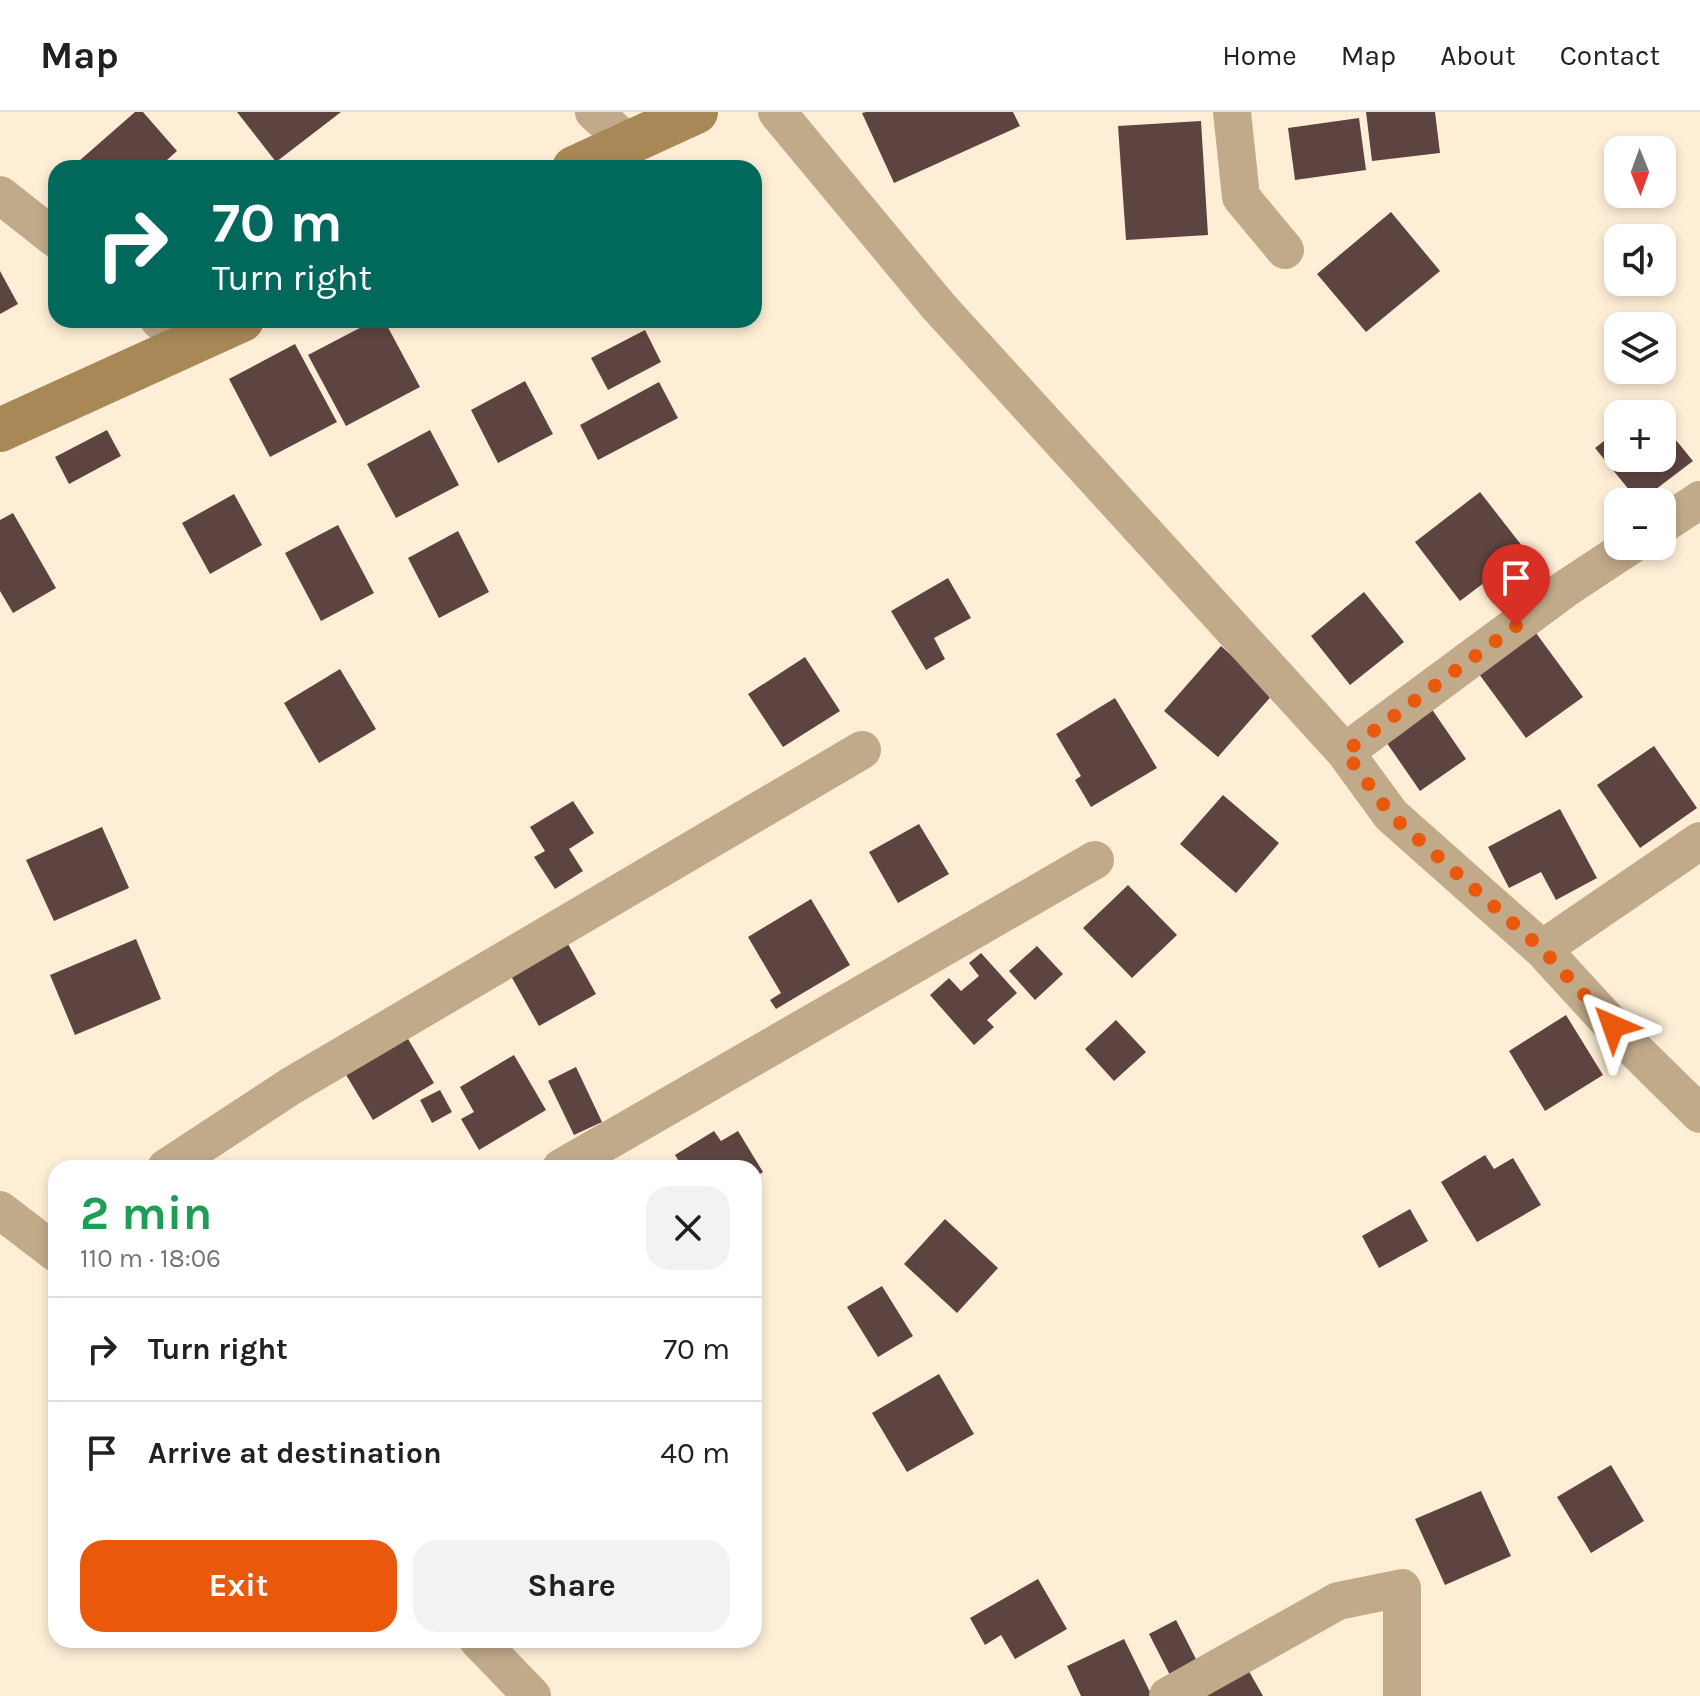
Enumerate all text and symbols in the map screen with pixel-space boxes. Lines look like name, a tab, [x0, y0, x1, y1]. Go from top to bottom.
text: Map	[40, 33, 119, 78]
text: Home	[1222, 39, 1297, 72]
text: Map	[1341, 39, 1396, 72]
text: About	[1440, 39, 1516, 72]
text: Contact	[1560, 39, 1660, 72]
north arrow	[1604, 136, 1676, 208]
map controls	[1604, 136, 1676, 560]
text: 70 m	[212, 190, 343, 255]
icon: right	[80, 192, 184, 296]
button: sound	[1604, 224, 1676, 296]
text: Turn right	[212, 257, 372, 299]
button: layers	[1604, 312, 1676, 384]
button: +	[1604, 400, 1676, 472]
button: −	[1604, 488, 1676, 560]
pin	[1482, 544, 1550, 626]
icon: arrive	[1494, 556, 1538, 600]
position arrow	[1571, 984, 1655, 1068]
text: 2 min	[80, 1185, 212, 1241]
button: close	[646, 1186, 730, 1270]
text: 110 m · 18:06	[80, 1243, 221, 1274]
icon: right	[80, 1327, 124, 1371]
text: Turn right	[148, 1331, 288, 1367]
text: 70 m	[663, 1331, 730, 1367]
icon: arrive	[80, 1431, 124, 1475]
text: Arrive at destination	[148, 1435, 442, 1471]
text: 40 m	[660, 1435, 730, 1471]
button: Exit	[80, 1540, 397, 1632]
button: Share	[413, 1540, 730, 1632]

